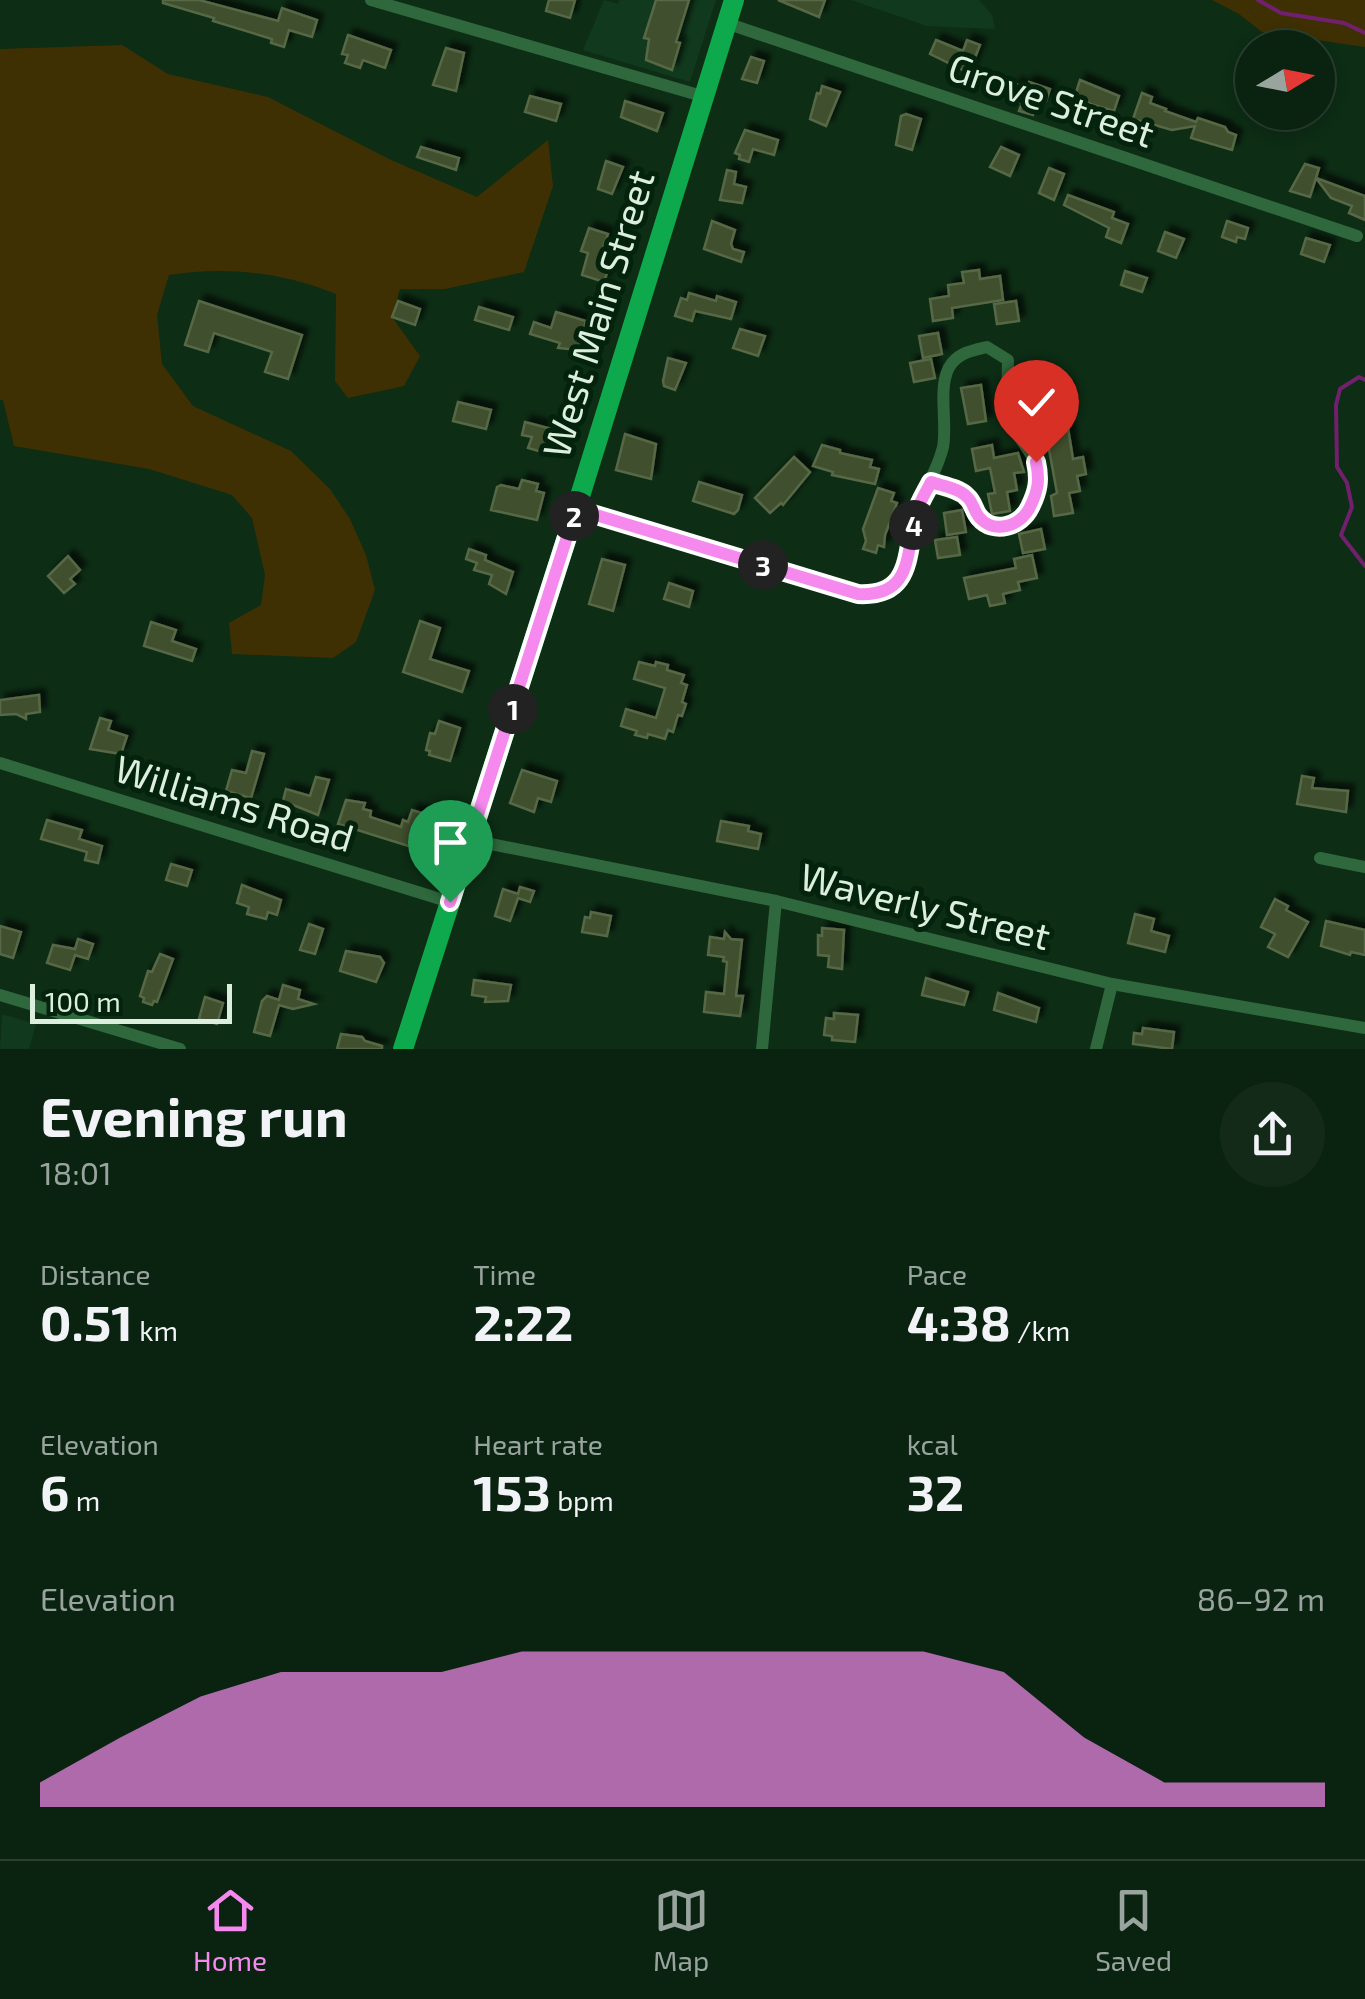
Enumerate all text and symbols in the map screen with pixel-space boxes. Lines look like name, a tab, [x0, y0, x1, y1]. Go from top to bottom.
north arrow	[1235, 30, 1335, 130]
map controls	[1235, 30, 1335, 130]
street label: Grove Street	[943, 42, 1160, 156]
street label: West Main Street	[532, 164, 663, 463]
pin	[994, 360, 1079, 463]
icon: check	[1009, 375, 1064, 430]
pin: 2	[549, 491, 599, 541]
text: 2	[566, 499, 582, 533]
pin: 4	[889, 500, 939, 550]
text: 4	[905, 508, 923, 542]
pin: 3	[738, 540, 788, 590]
text: 3	[755, 548, 771, 582]
pin: 1	[488, 684, 538, 734]
text: 1	[507, 692, 519, 726]
street label: Williams Road	[110, 744, 359, 860]
pin	[408, 800, 493, 903]
icon: arrive	[423, 815, 478, 870]
street label: Waverly Street	[796, 852, 1055, 958]
scale bar	[30, 979, 232, 1024]
text: 100 m	[45, 984, 121, 1018]
text: Evening run	[40, 1082, 348, 1148]
button: share	[1220, 1082, 1325, 1187]
text: 18:01	[40, 1153, 112, 1191]
text: Distance	[40, 1257, 151, 1291]
text: Time	[473, 1257, 536, 1291]
text: Pace	[907, 1257, 967, 1291]
text: 0.51	[40, 1291, 133, 1351]
text: 2:22	[473, 1291, 573, 1351]
text: 4:38	[907, 1291, 1011, 1351]
text: km	[133, 1313, 178, 1347]
text: /km	[1011, 1313, 1070, 1347]
text: Elevation	[40, 1427, 159, 1461]
text: Heart rate	[473, 1427, 603, 1461]
text: kcal	[907, 1427, 958, 1461]
text: 6	[40, 1461, 70, 1521]
text: 153	[473, 1461, 551, 1521]
text: 32	[907, 1461, 964, 1521]
text: m	[70, 1483, 100, 1517]
text: bpm	[551, 1483, 614, 1517]
text: Elevation	[40, 1579, 176, 1617]
text: 86–92 m	[1197, 1579, 1325, 1617]
tab: Home	[193, 1883, 267, 1977]
tab: Map	[653, 1883, 709, 1977]
tab: Saved	[1095, 1883, 1172, 1977]

